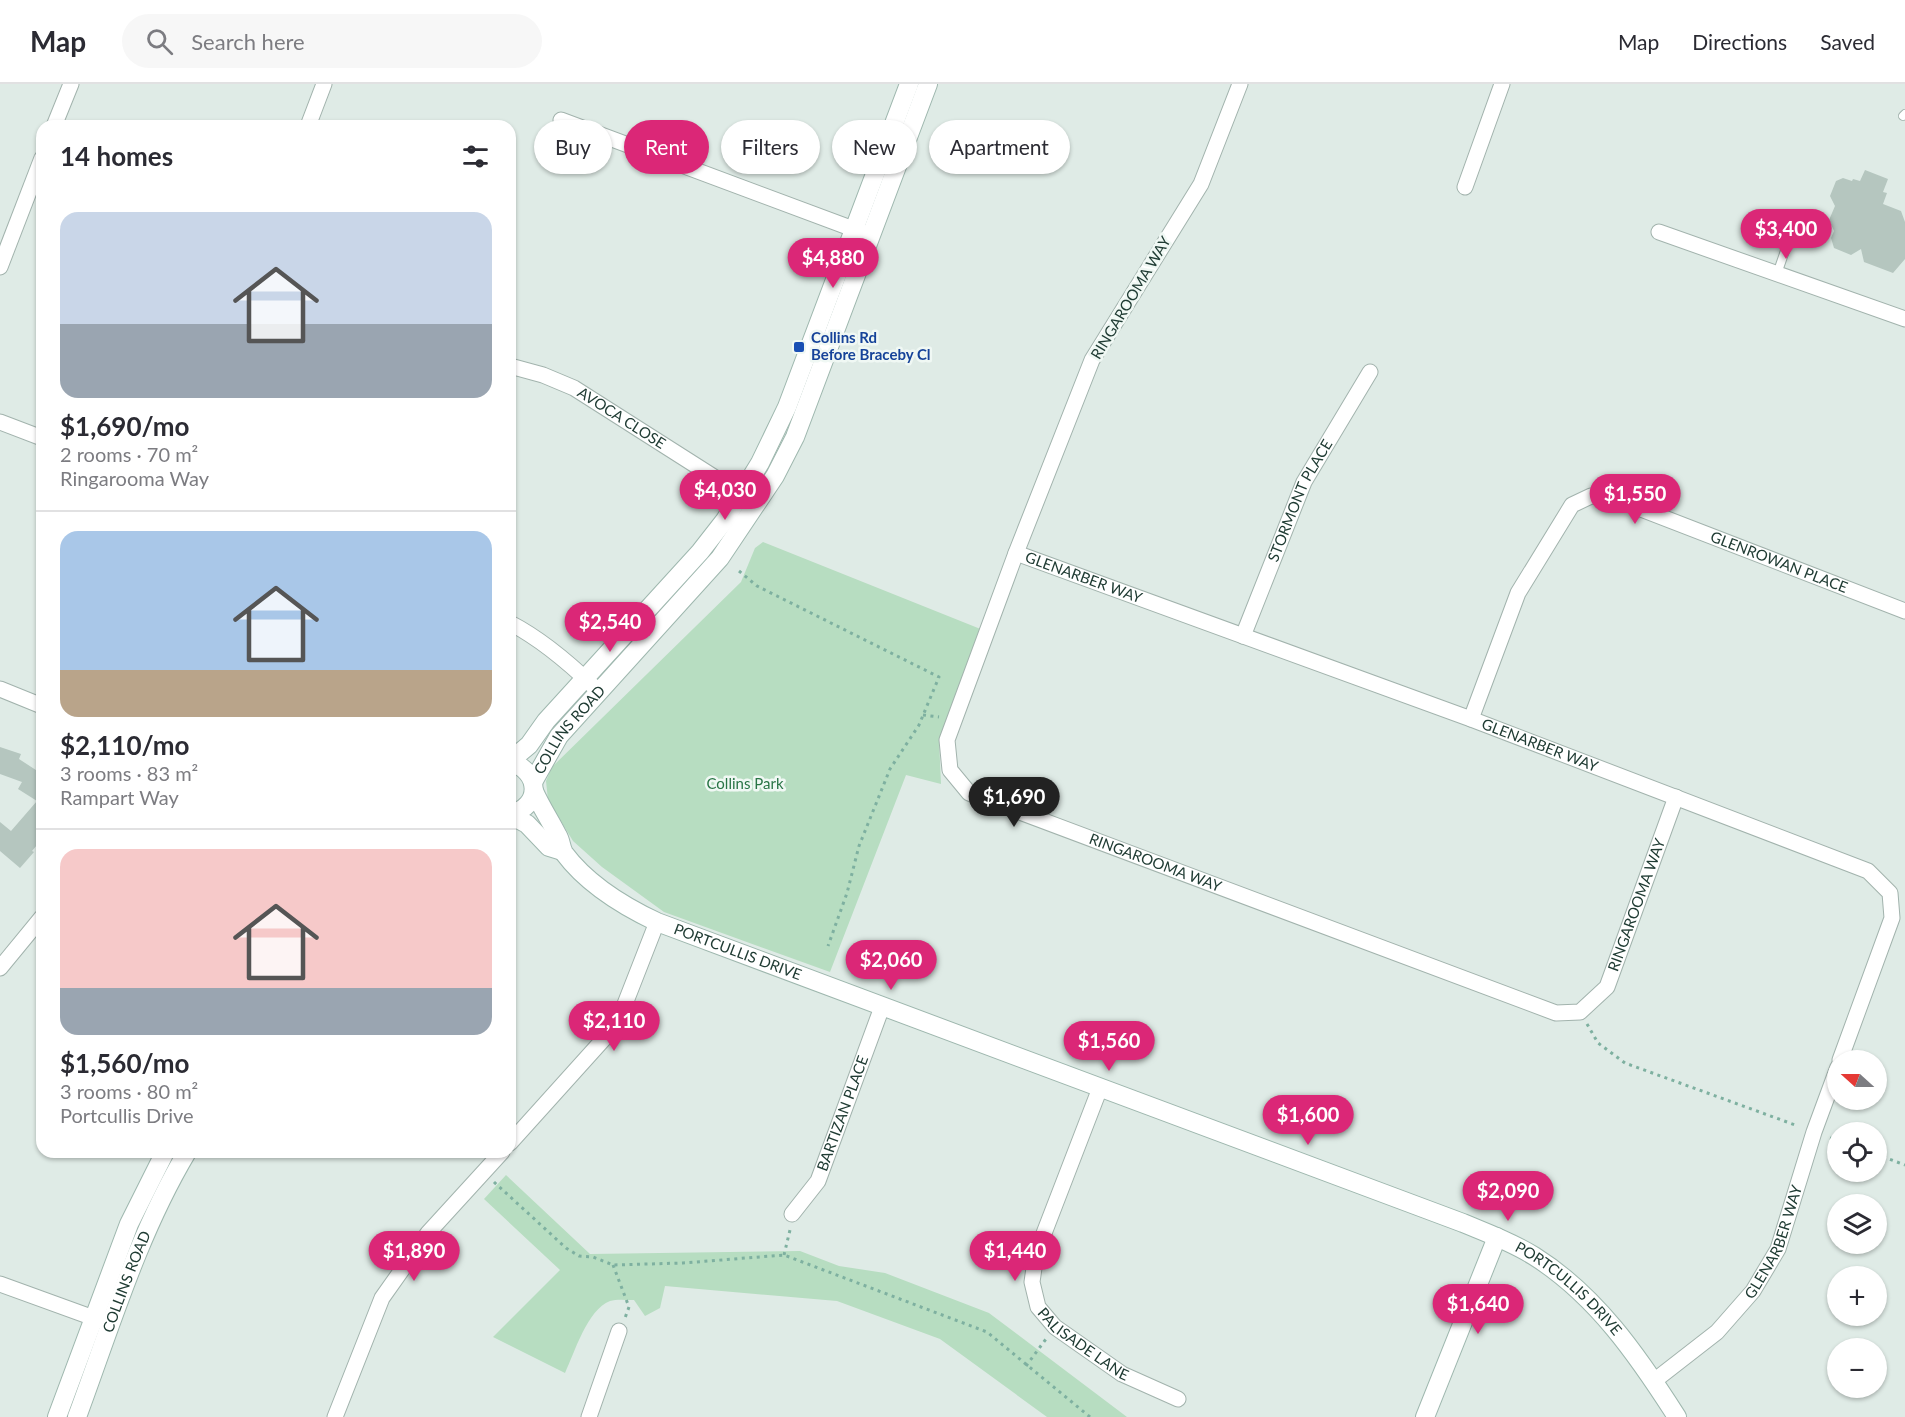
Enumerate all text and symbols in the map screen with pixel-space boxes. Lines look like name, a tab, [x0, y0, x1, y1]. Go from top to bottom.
search box	[122, 14, 542, 68]
text: Map	[30, 24, 86, 58]
icon: search	[143, 25, 176, 58]
text: Search here	[191, 28, 305, 55]
text: Map	[1618, 29, 1659, 54]
text: Directions	[1692, 29, 1787, 54]
text: Saved	[1820, 29, 1875, 54]
chip: Buy	[534, 120, 612, 174]
chip: Rent	[624, 120, 709, 174]
chip: Filters	[721, 120, 820, 174]
chip: New	[832, 120, 917, 174]
chip: Apartment	[929, 120, 1070, 174]
text: 14 homes	[60, 140, 173, 172]
icon: filters	[459, 140, 492, 173]
pin: $3,400	[1737, 209, 1835, 260]
text: $3,400	[1755, 216, 1817, 240]
street label: RINGAROOMA WAY	[1086, 232, 1174, 362]
pin: $4,880	[784, 238, 882, 289]
text: $4,880	[802, 245, 864, 269]
icon: home	[222, 251, 330, 359]
place label: Collins Rd Before Braceby Cl	[811, 328, 931, 363]
marker: Collins Rd Before Braceby Cl	[792, 340, 806, 354]
street label: AVOCA CLOSE	[575, 383, 669, 452]
text: $1,690/mo	[60, 410, 190, 442]
street label: STORMONT PLACE	[1263, 436, 1335, 564]
text: 2 rooms · 70 m²	[60, 442, 198, 466]
text: Ringarooma Way	[60, 466, 209, 490]
pin: $4,030	[676, 470, 774, 521]
pin: $1,550	[1586, 474, 1684, 525]
text: $4,030	[694, 477, 756, 501]
text: $1,550	[1604, 481, 1666, 505]
street label: GLENROWAN PLACE	[1708, 527, 1851, 596]
street label: GLENARBER WAY	[1023, 547, 1146, 607]
icon: home	[222, 570, 330, 678]
pin: $2,540	[561, 602, 659, 653]
text: $2,540	[579, 609, 641, 633]
street label: COLLINS ROAD	[529, 681, 608, 777]
street label: GLENARBER WAY	[1479, 714, 1601, 775]
text: $2,110/mo	[60, 729, 190, 761]
text: 3 rooms · 83 m²	[60, 761, 198, 785]
park label: Collins Park	[706, 774, 784, 792]
pin: $1,690	[965, 777, 1063, 828]
text: $1,690	[983, 784, 1045, 808]
text: Rampart Way	[60, 785, 179, 809]
street label: RINGAROOMA WAY	[1087, 829, 1225, 895]
street label: RINGAROOMA WAY	[1603, 835, 1668, 974]
icon: home	[222, 888, 330, 996]
street label: PORTCULLIS DRIVE	[672, 919, 804, 983]
pin: $2,060	[842, 940, 940, 991]
text: $2,060	[860, 947, 922, 971]
pin: $2,110	[565, 1001, 663, 1052]
text: $2,110	[583, 1008, 645, 1032]
pin: $1,560	[1060, 1021, 1158, 1072]
text: $1,560	[1078, 1028, 1140, 1052]
text: $1,560/mo	[60, 1047, 190, 1079]
north arrow	[1827, 1050, 1887, 1110]
map controls	[1827, 1050, 1887, 1398]
street label: BARTIZAN PLACE	[812, 1053, 871, 1173]
text: 3 rooms · 80 m²	[60, 1079, 198, 1103]
pin: $1,600	[1259, 1095, 1357, 1146]
text: $1,600	[1277, 1102, 1339, 1126]
text: Portcullis Drive	[60, 1103, 194, 1127]
button: locate	[1827, 1122, 1887, 1182]
pin: $2,090	[1459, 1171, 1557, 1222]
text: $2,090	[1477, 1178, 1539, 1202]
street label: GLENARBER WAY	[1740, 1182, 1805, 1302]
button: layers	[1827, 1194, 1887, 1254]
street label: COLLINS ROAD	[98, 1228, 154, 1335]
pin: $1,890	[365, 1231, 463, 1282]
pin: $1,440	[966, 1231, 1064, 1282]
street label: PORTCULLIS DRIVE	[1513, 1237, 1626, 1338]
text: $1,890	[383, 1238, 445, 1262]
text: $1,440	[984, 1238, 1046, 1262]
button: +	[1827, 1266, 1887, 1326]
pin: $1,640	[1429, 1284, 1527, 1335]
text: $1,640	[1447, 1291, 1509, 1315]
street label: PALISADE LANE	[1034, 1304, 1132, 1384]
button: −	[1827, 1338, 1887, 1398]

